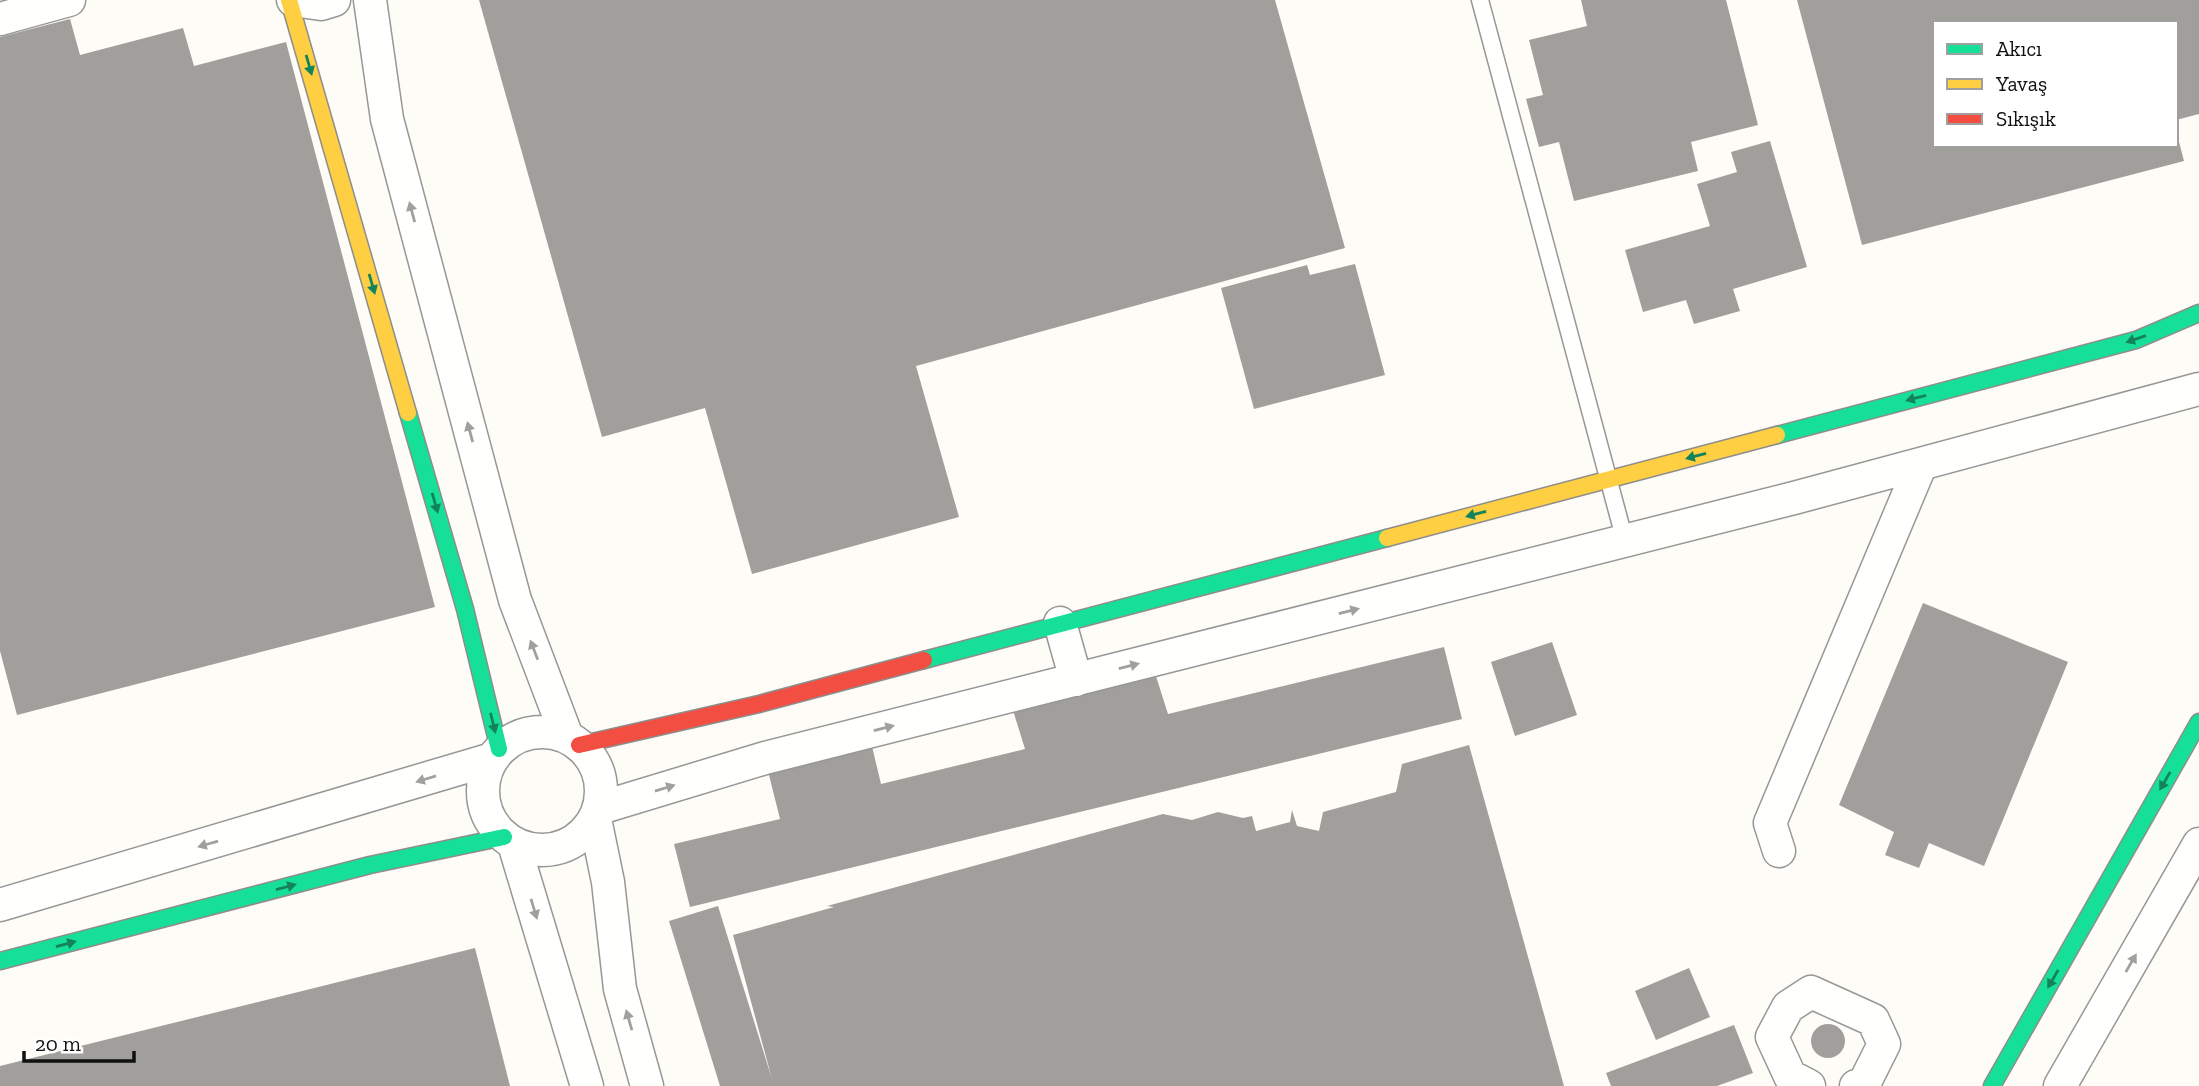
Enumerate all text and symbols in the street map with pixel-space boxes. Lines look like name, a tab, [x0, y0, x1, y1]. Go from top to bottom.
legend	[1933, 21, 2178, 147]
text: Akıcı	[1996, 36, 2042, 61]
one-way arrow	[305, 55, 315, 76]
text: Yavaş	[1995, 71, 2047, 96]
text: Sıkışık	[1996, 106, 2056, 131]
one-way arrow	[406, 200, 417, 222]
one-way arrow	[368, 274, 378, 295]
one-way arrow	[2125, 334, 2146, 345]
one-way arrow	[1905, 393, 1927, 404]
one-way arrow	[465, 421, 475, 442]
one-way arrow	[1685, 451, 1707, 462]
one-way arrow	[430, 492, 440, 513]
one-way arrow	[1465, 509, 1486, 519]
one-way arrow	[1338, 605, 1360, 616]
one-way arrow	[528, 639, 539, 660]
one-way arrow	[1118, 660, 1140, 671]
one-way arrow	[487, 712, 498, 734]
one-way arrow	[873, 722, 895, 733]
one-way arrow	[2159, 772, 2171, 791]
one-way arrow	[416, 775, 437, 785]
one-way arrow	[655, 783, 676, 793]
one-way arrow	[198, 840, 219, 850]
one-way arrow	[275, 881, 297, 892]
one-way arrow	[530, 898, 540, 919]
one-way arrow	[55, 938, 77, 949]
one-way arrow	[2125, 953, 2137, 973]
one-way arrow	[2047, 969, 2059, 989]
one-way arrow	[623, 1009, 634, 1031]
scale bar	[24, 1020, 135, 1064]
text: 20 m	[35, 1031, 81, 1056]

